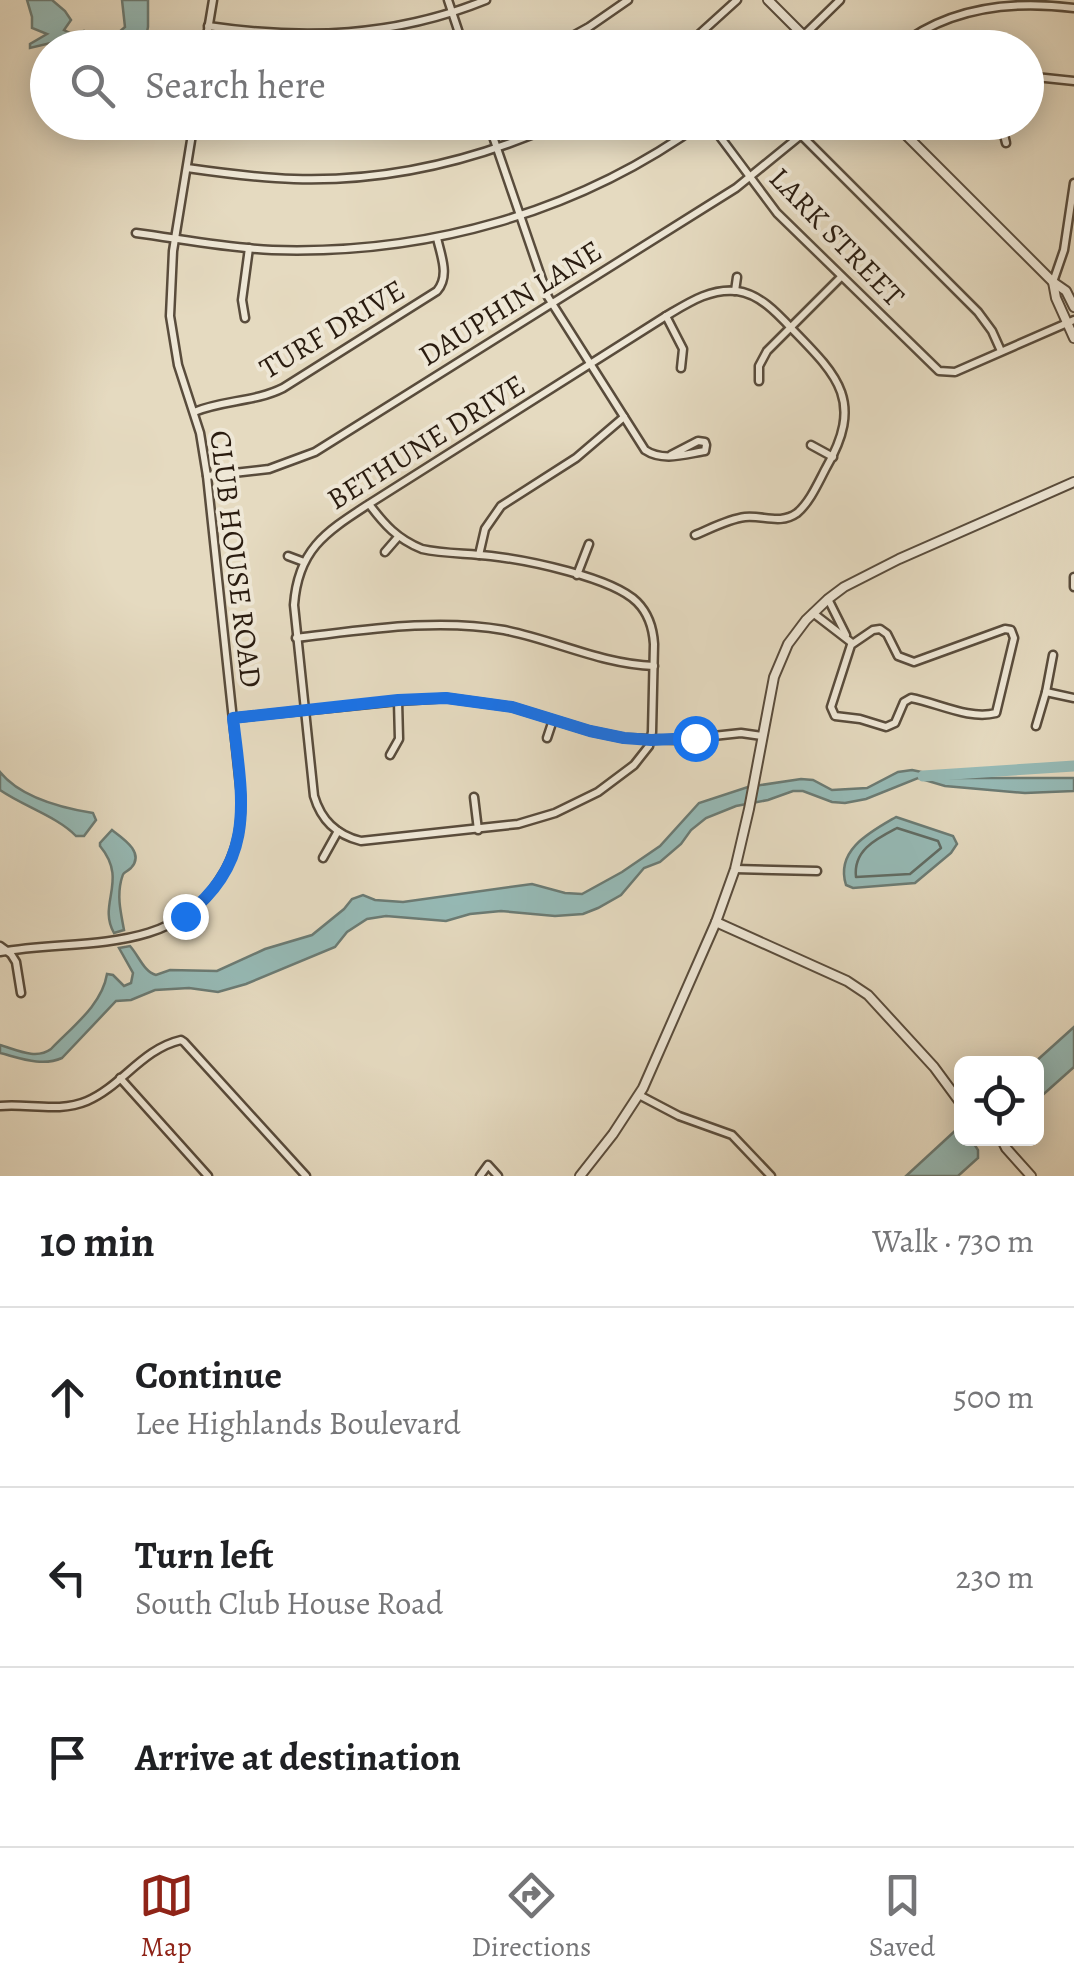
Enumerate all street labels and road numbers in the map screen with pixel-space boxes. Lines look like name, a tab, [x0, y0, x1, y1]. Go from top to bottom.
street label: LARK STREET	[760, 159, 914, 316]
street label: DAUPHIN LANE	[411, 231, 609, 375]
street label: TURF DRIVE	[252, 270, 412, 388]
street label: BETHUNE DRIVE	[319, 365, 533, 519]
street label: CLUB HOUSE ROAD	[200, 428, 272, 690]

